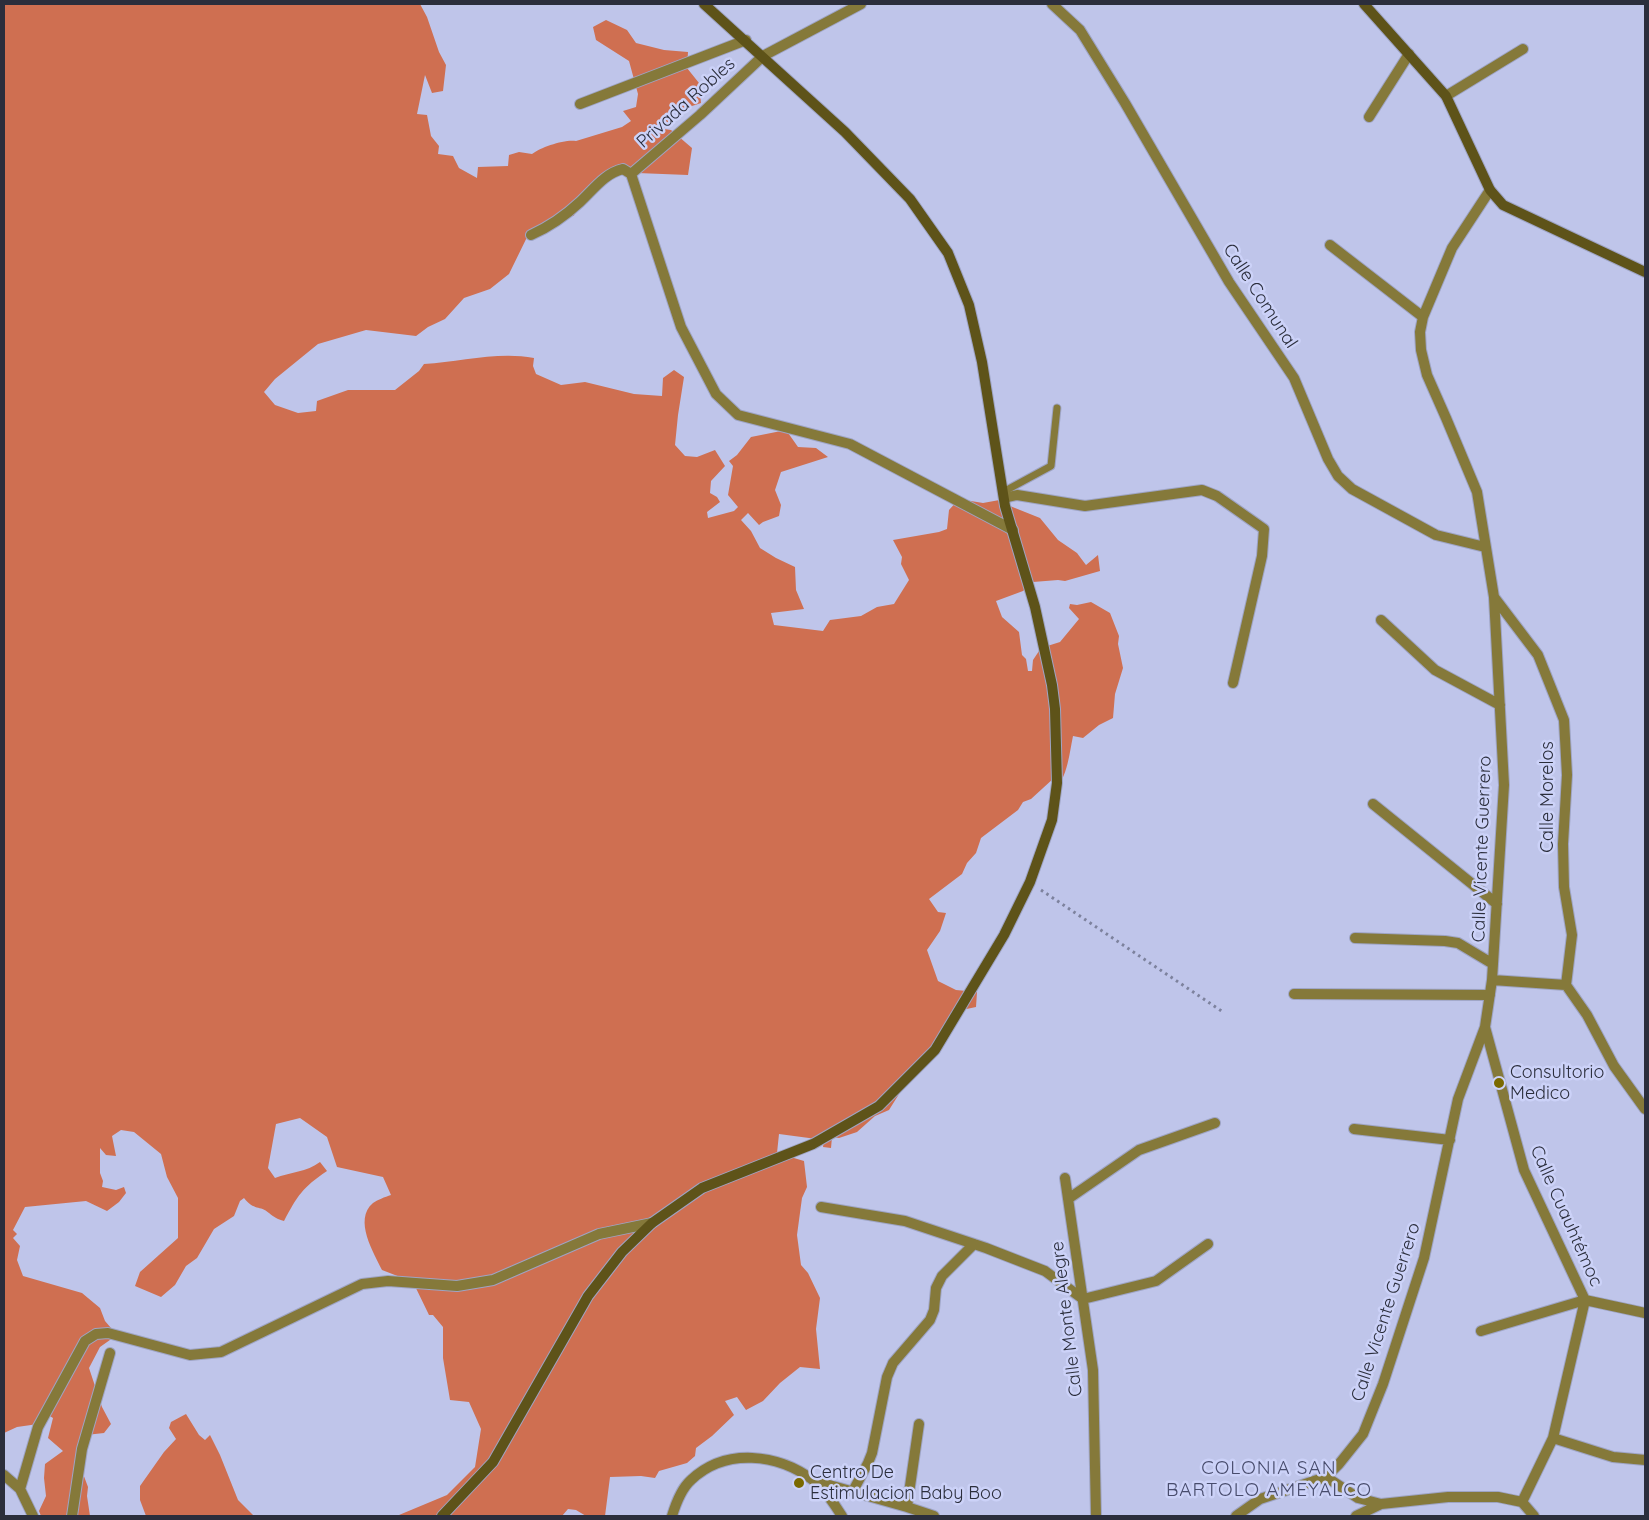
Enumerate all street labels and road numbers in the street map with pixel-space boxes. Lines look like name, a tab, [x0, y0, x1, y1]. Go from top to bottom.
street label: Privada Robles	[632, 53, 740, 153]
street label: Calle Comunal	[1218, 240, 1302, 352]
street label: Calle Morelos	[1537, 741, 1559, 853]
street label: Calle Vicente Guerrero	[1468, 755, 1496, 943]
street label: Calle Cuauhtémoc	[1525, 1142, 1607, 1290]
street label: Calle Vicente Guerrero	[1347, 1220, 1425, 1404]
street label: Calle Monte Alegre	[1047, 1240, 1087, 1398]

